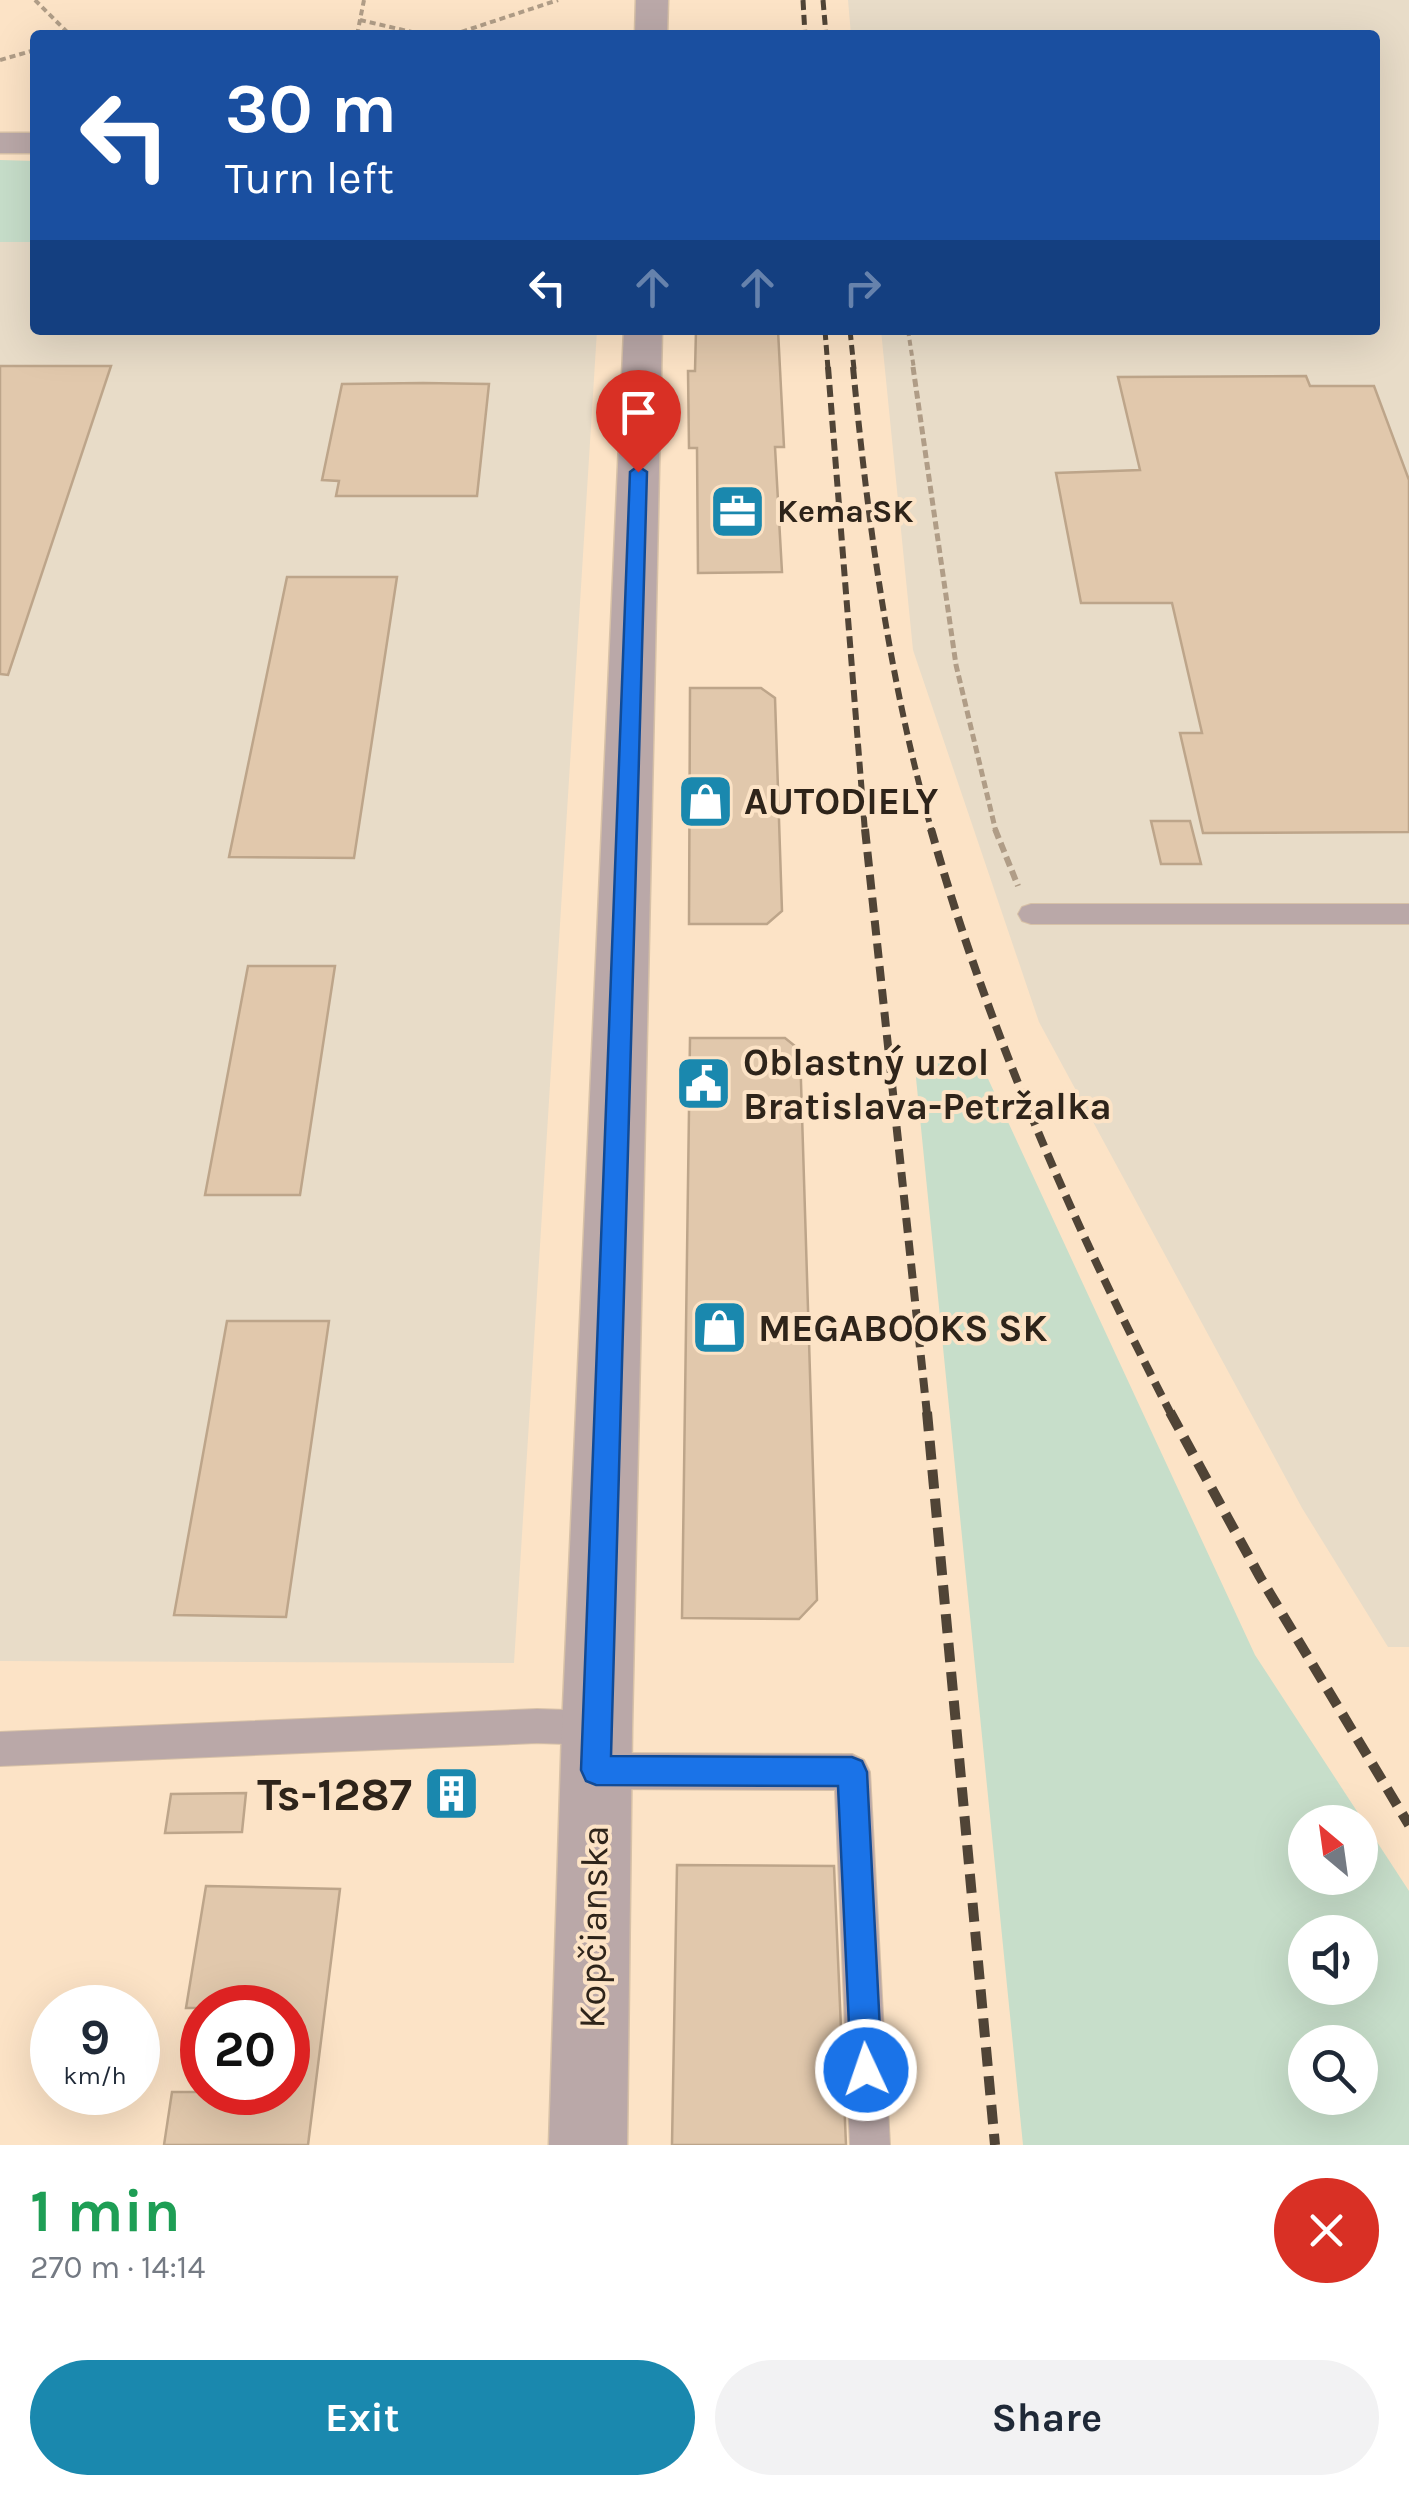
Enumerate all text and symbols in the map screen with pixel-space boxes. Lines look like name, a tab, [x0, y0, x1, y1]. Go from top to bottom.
text: 30 m	[225, 68, 397, 150]
icon: left	[60, 70, 190, 200]
text: Turn left	[225, 152, 394, 204]
icon: left	[520, 260, 575, 315]
icon: ahead	[625, 260, 680, 315]
icon: ahead	[730, 260, 785, 315]
icon: right	[835, 260, 890, 315]
pin	[596, 370, 681, 473]
icon: arrive	[611, 385, 666, 440]
office icon: Kema SK	[708, 481, 768, 541]
place label: Kema SK	[777, 493, 913, 530]
shop icon: AUTODIELY	[675, 771, 735, 831]
place label: AUTODIELY	[744, 779, 938, 824]
place label: Oblastný uzol Bratislava-Petržalka	[743, 1040, 1112, 1129]
public building icon: Oblastný uzol Bratislava-Petržalka	[674, 1054, 734, 1114]
shop icon: MEGABOOKS SK	[689, 1298, 749, 1358]
place label: MEGABOOKS SK	[758, 1306, 1047, 1351]
building icon: Ts-1287	[421, 1764, 481, 1824]
place label: Ts-1287	[257, 1769, 412, 1821]
north arrow	[1288, 1805, 1378, 1895]
map controls	[1288, 1805, 1378, 2115]
street label: Kopčianska	[569, 1825, 618, 2029]
button: sound	[1288, 1915, 1378, 2005]
speed limit sign: 20	[180, 1985, 310, 2115]
text: 9	[80, 2008, 110, 2067]
position arrow	[814, 2018, 918, 2122]
button: search	[1288, 2025, 1378, 2115]
text: km/h	[63, 2061, 127, 2090]
text: 1 min	[30, 2176, 181, 2246]
button: close	[1274, 2178, 1379, 2283]
text: 270 m · 14:14	[30, 2249, 205, 2286]
button: Exit	[30, 2360, 695, 2475]
button: Share	[715, 2360, 1379, 2475]

